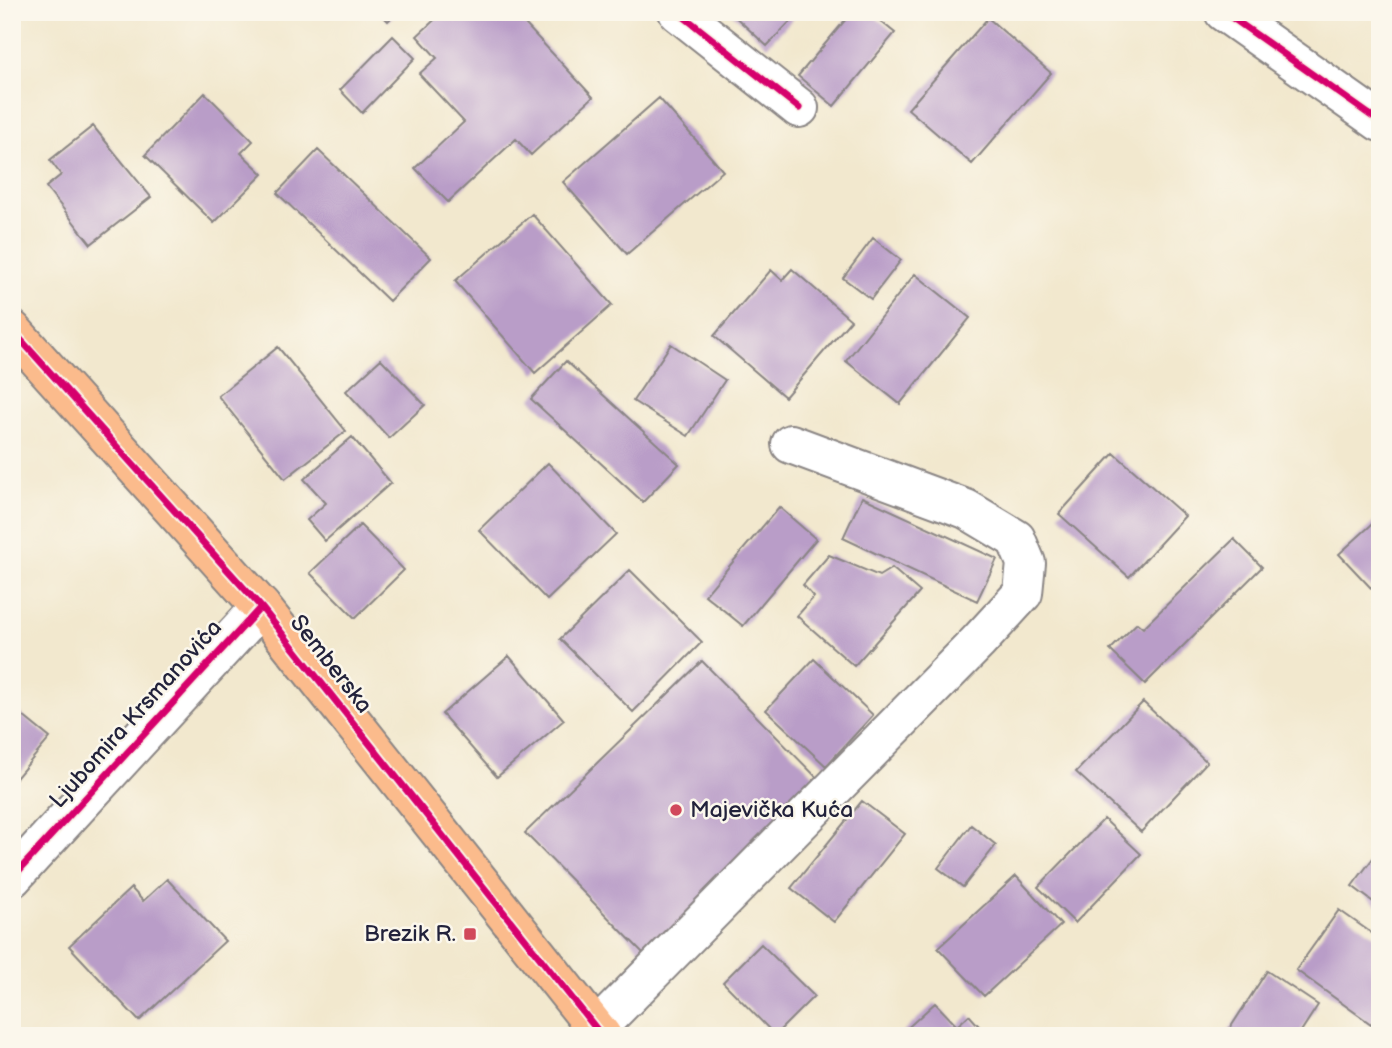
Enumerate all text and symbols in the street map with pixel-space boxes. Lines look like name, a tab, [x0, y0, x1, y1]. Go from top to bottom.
street label: Semberska	[284, 609, 378, 719]
street label: Ljubomira Krsmanovića	[44, 614, 228, 814]
place label: Majevička Kuća	[690, 796, 853, 824]
marker: Majevička Kuća	[668, 802, 684, 818]
place label: Brezik R.	[364, 920, 456, 948]
marker: Brezik R.	[462, 926, 478, 942]

